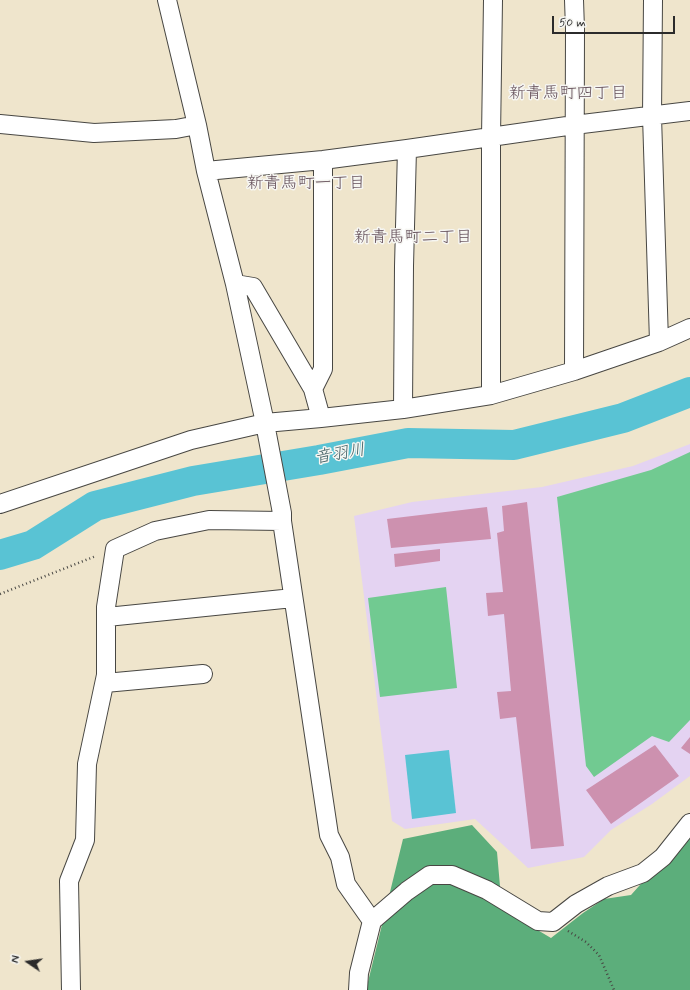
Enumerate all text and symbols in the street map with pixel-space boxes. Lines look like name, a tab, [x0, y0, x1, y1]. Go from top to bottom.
scale bar	[554, 8, 677, 34]
text: 50 m	[559, 15, 586, 31]
district label: 新青馬町四丁目	[509, 84, 627, 104]
district label: 新青馬町一丁目	[247, 174, 365, 194]
district label: 新青馬町二丁目	[354, 228, 472, 248]
water label: 音羽川	[313, 441, 367, 469]
north arrow	[8, 942, 48, 982]
text: N	[9, 954, 24, 964]

